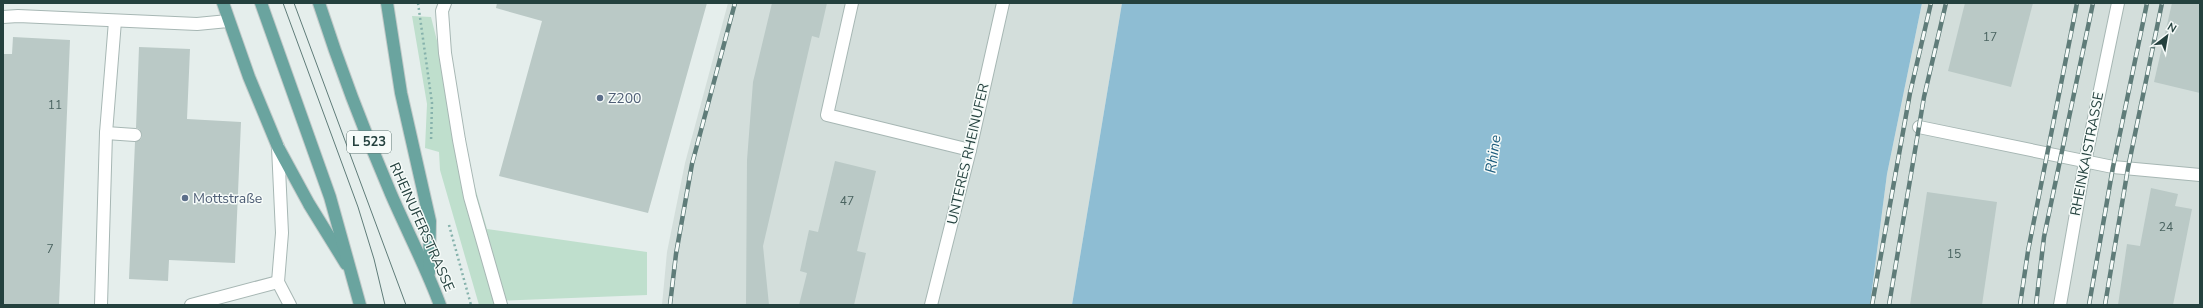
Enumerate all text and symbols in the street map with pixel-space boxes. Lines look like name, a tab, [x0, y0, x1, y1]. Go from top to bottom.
north arrow	[2147, 16, 2187, 56]
text: N	[2165, 19, 2179, 36]
house number: 17	[1983, 29, 1997, 45]
street label: UNTERES RHEINUFER	[943, 82, 993, 226]
place label: Z200	[608, 89, 641, 108]
street label: RHEINKAISTRASSE	[2066, 90, 2108, 218]
marker: Z200	[595, 93, 605, 103]
house number: 11	[48, 97, 62, 113]
road number: L 523	[347, 131, 391, 153]
water label: Rhine	[1480, 134, 1506, 174]
street label: RHEINUFERSTRASSE	[385, 160, 459, 294]
place label: Mottstraße	[193, 189, 262, 208]
marker: Mottstraße	[180, 193, 190, 203]
house number: 47	[840, 193, 854, 209]
house number: 24	[2159, 219, 2173, 235]
house number: 7	[46, 241, 54, 257]
house number: 15	[1947, 246, 1961, 262]

